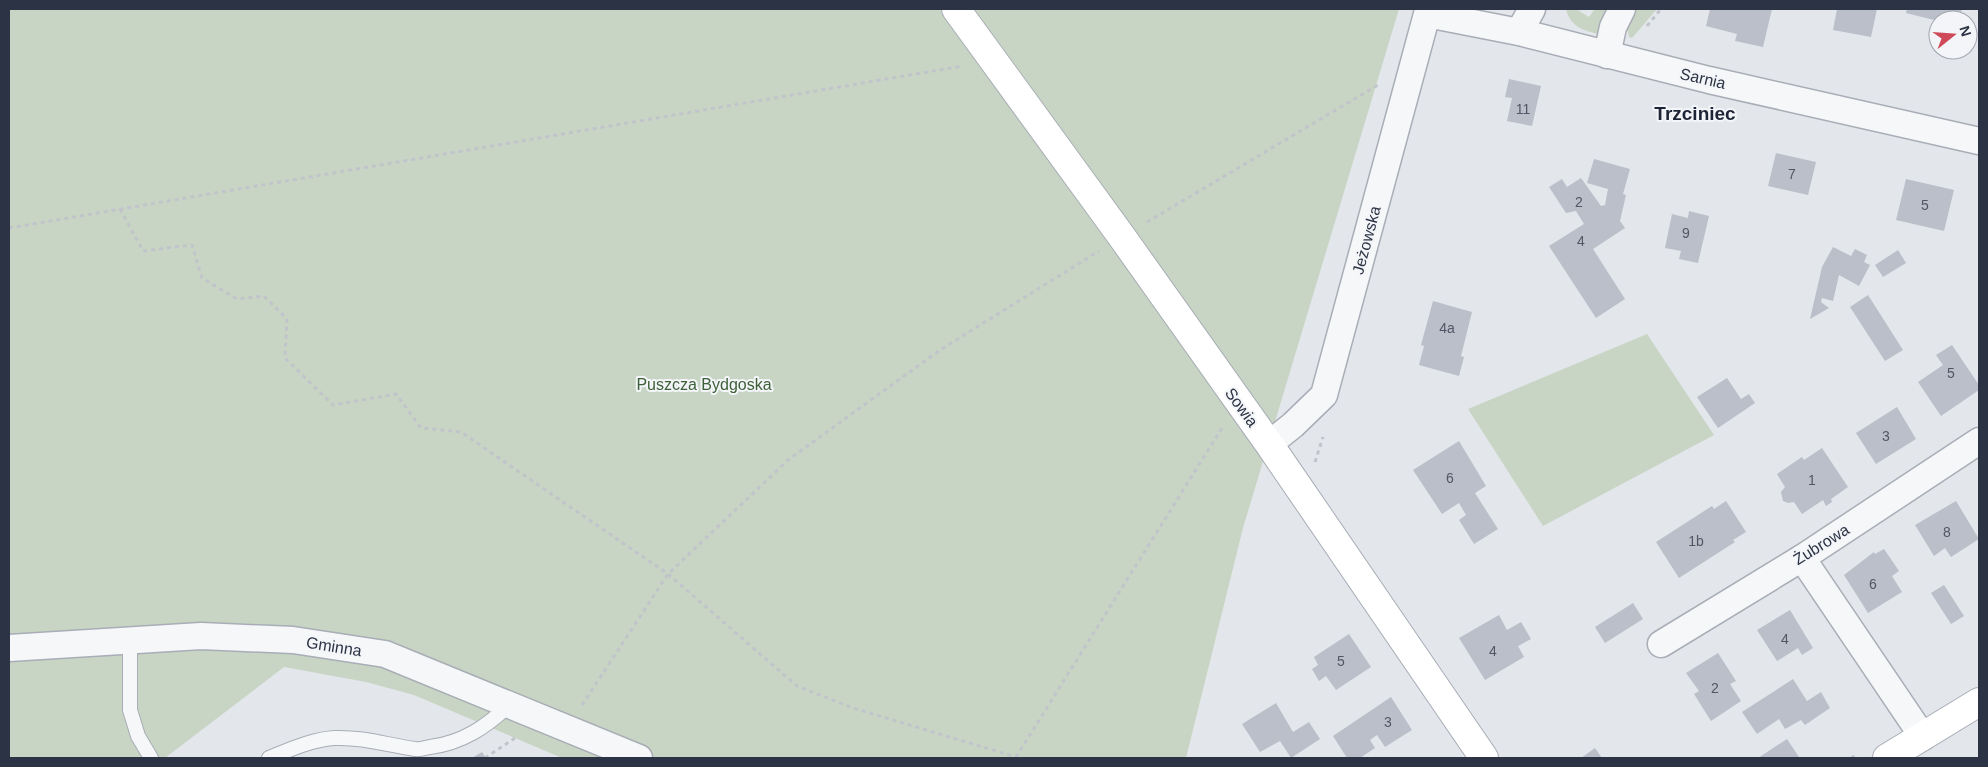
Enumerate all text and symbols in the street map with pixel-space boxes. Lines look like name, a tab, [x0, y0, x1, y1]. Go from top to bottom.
north arrow	[1928, 10, 1978, 60]
text: N	[1956, 24, 1975, 38]
street label: Sarnia	[1678, 65, 1727, 92]
house number: 11	[1516, 101, 1530, 117]
district label: Trzciniec	[1654, 103, 1736, 124]
house number: 7	[1788, 166, 1796, 182]
house number: 2	[1575, 194, 1583, 210]
house number: 5	[1921, 197, 1929, 213]
street label: Jeżowska	[1349, 204, 1384, 276]
house number: 9	[1682, 225, 1690, 241]
house number: 4	[1577, 233, 1585, 249]
house number: 4a	[1439, 320, 1455, 336]
house number: 5	[1947, 365, 1955, 381]
park label: Puszcza Bydgoska	[636, 376, 772, 393]
street label: Sowia	[1222, 385, 1261, 430]
house number: 3	[1882, 428, 1890, 444]
house number: 6	[1446, 470, 1454, 486]
house number: 1	[1808, 472, 1816, 488]
street label: Żubrowa	[1790, 520, 1852, 568]
house number: 8	[1943, 524, 1951, 540]
house number: 1b	[1688, 533, 1704, 549]
house number: 6	[1869, 576, 1877, 592]
house number: 4	[1781, 631, 1789, 647]
street label: Gminna	[305, 634, 363, 659]
house number: 4	[1489, 643, 1497, 659]
house number: 5	[1337, 653, 1345, 669]
house number: 2	[1711, 680, 1719, 696]
house number: 3	[1384, 714, 1392, 730]

